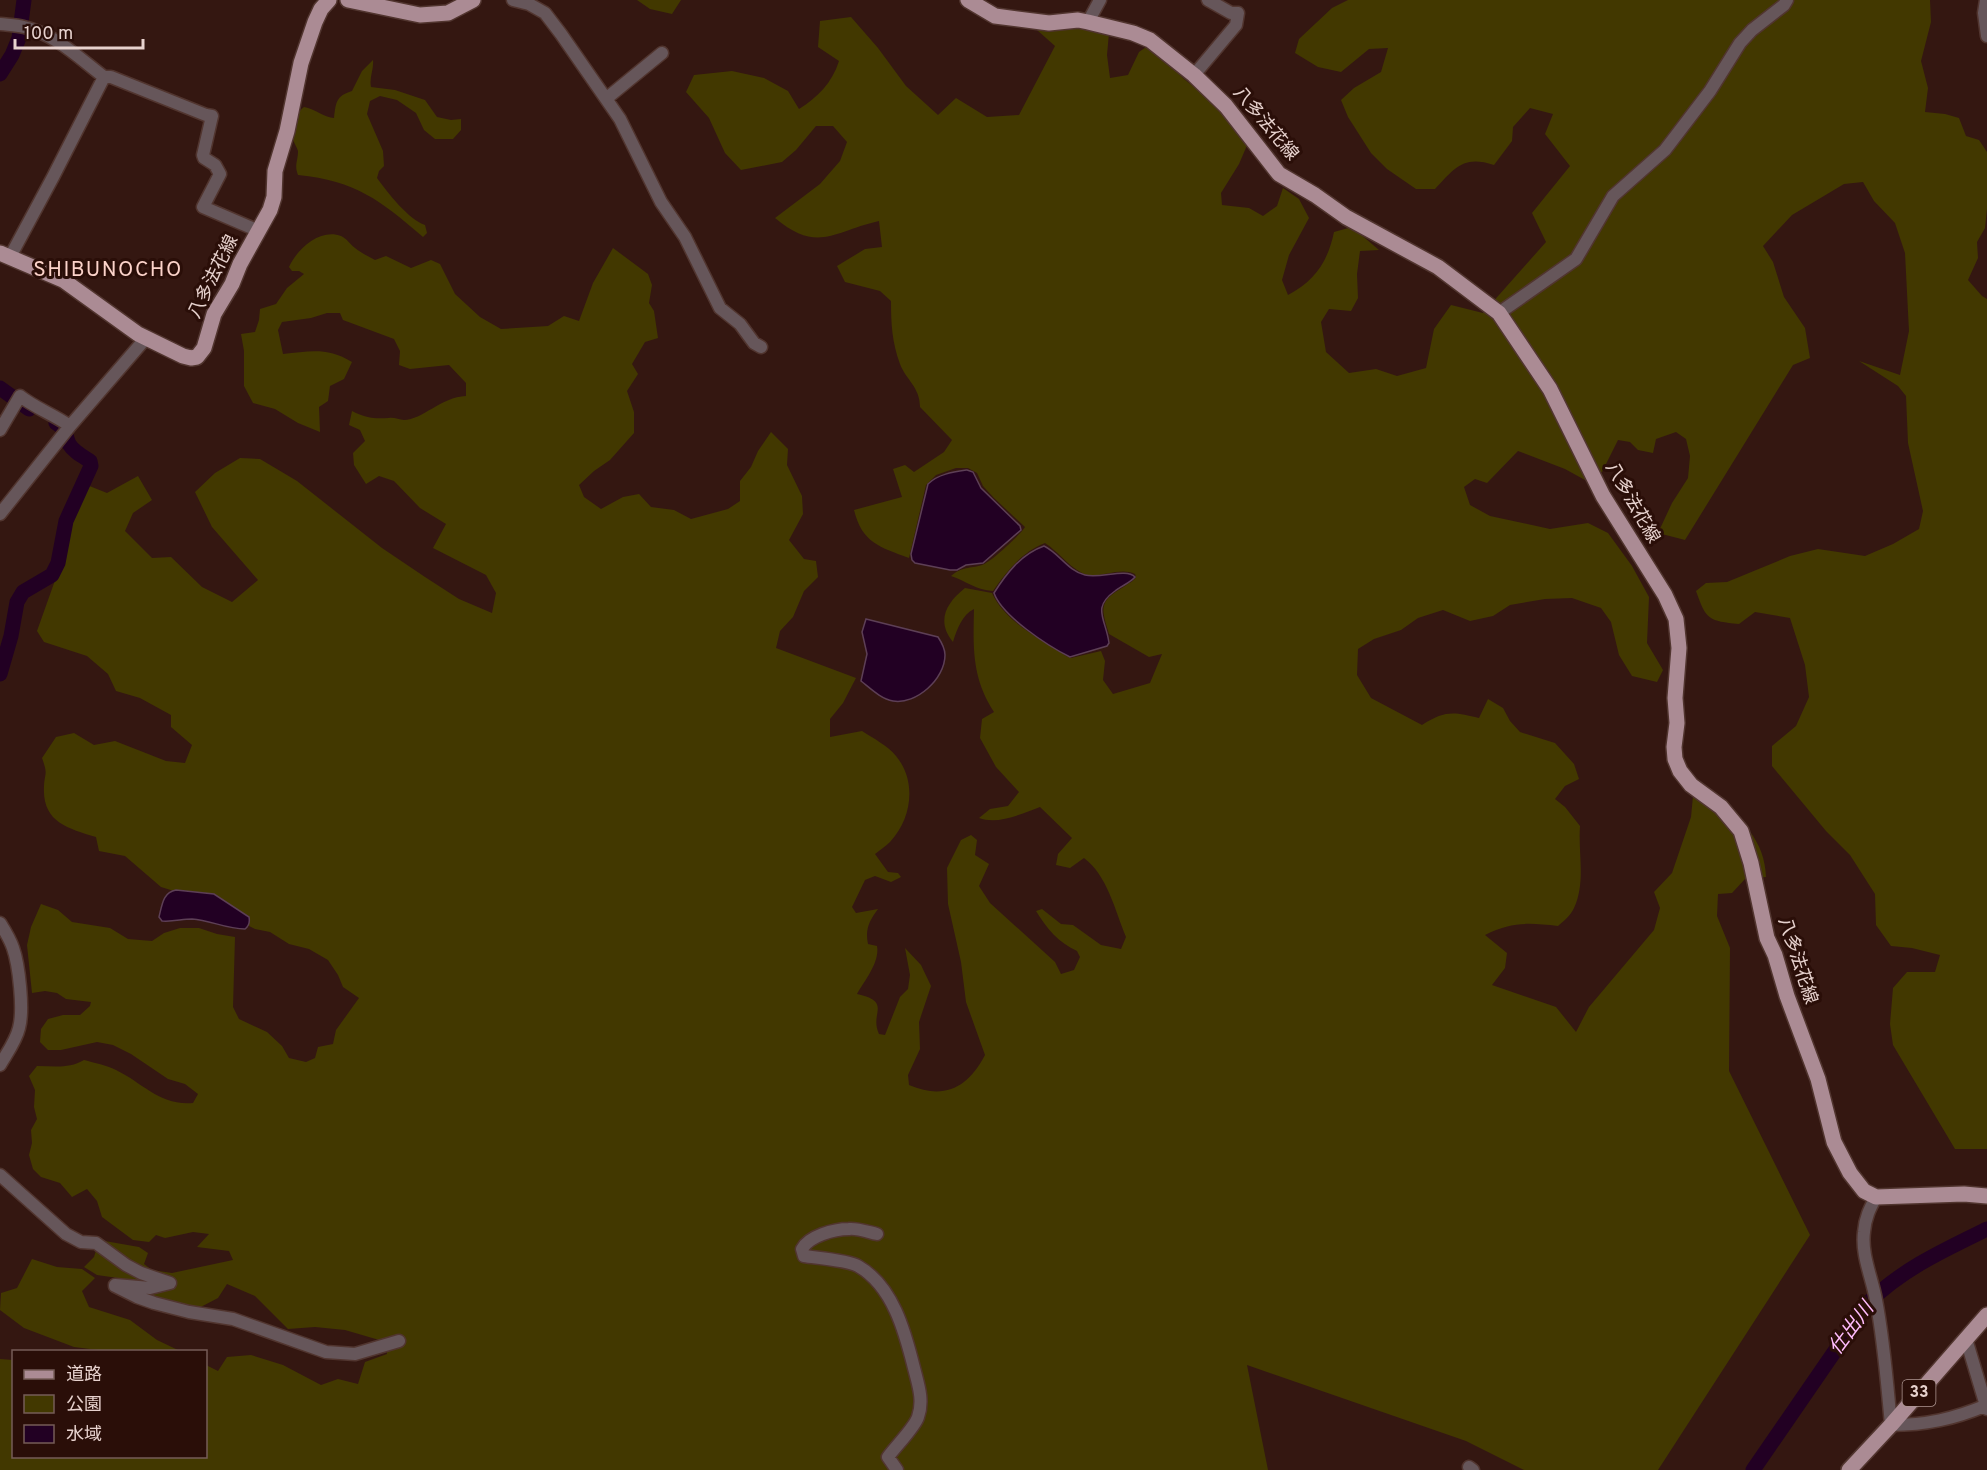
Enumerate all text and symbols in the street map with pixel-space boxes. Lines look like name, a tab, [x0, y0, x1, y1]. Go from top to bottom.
scale bar	[15, 12, 142, 50]
text: 100 m	[24, 23, 73, 46]
street label: 八多法花線	[1227, 82, 1303, 166]
street label: 八多法花線	[184, 232, 244, 322]
district label: SHIBUNOCHO	[33, 257, 183, 284]
street label: 八多法花線	[1600, 458, 1664, 548]
street label: 八多法花線	[1772, 915, 1822, 1007]
water label: 仕出川	[1824, 1296, 1882, 1361]
legend	[12, 1350, 207, 1458]
text: 道路	[66, 1364, 102, 1387]
road number: 33	[1902, 1380, 1936, 1406]
text: 公園	[66, 1394, 102, 1417]
text: 水域	[66, 1424, 102, 1447]

